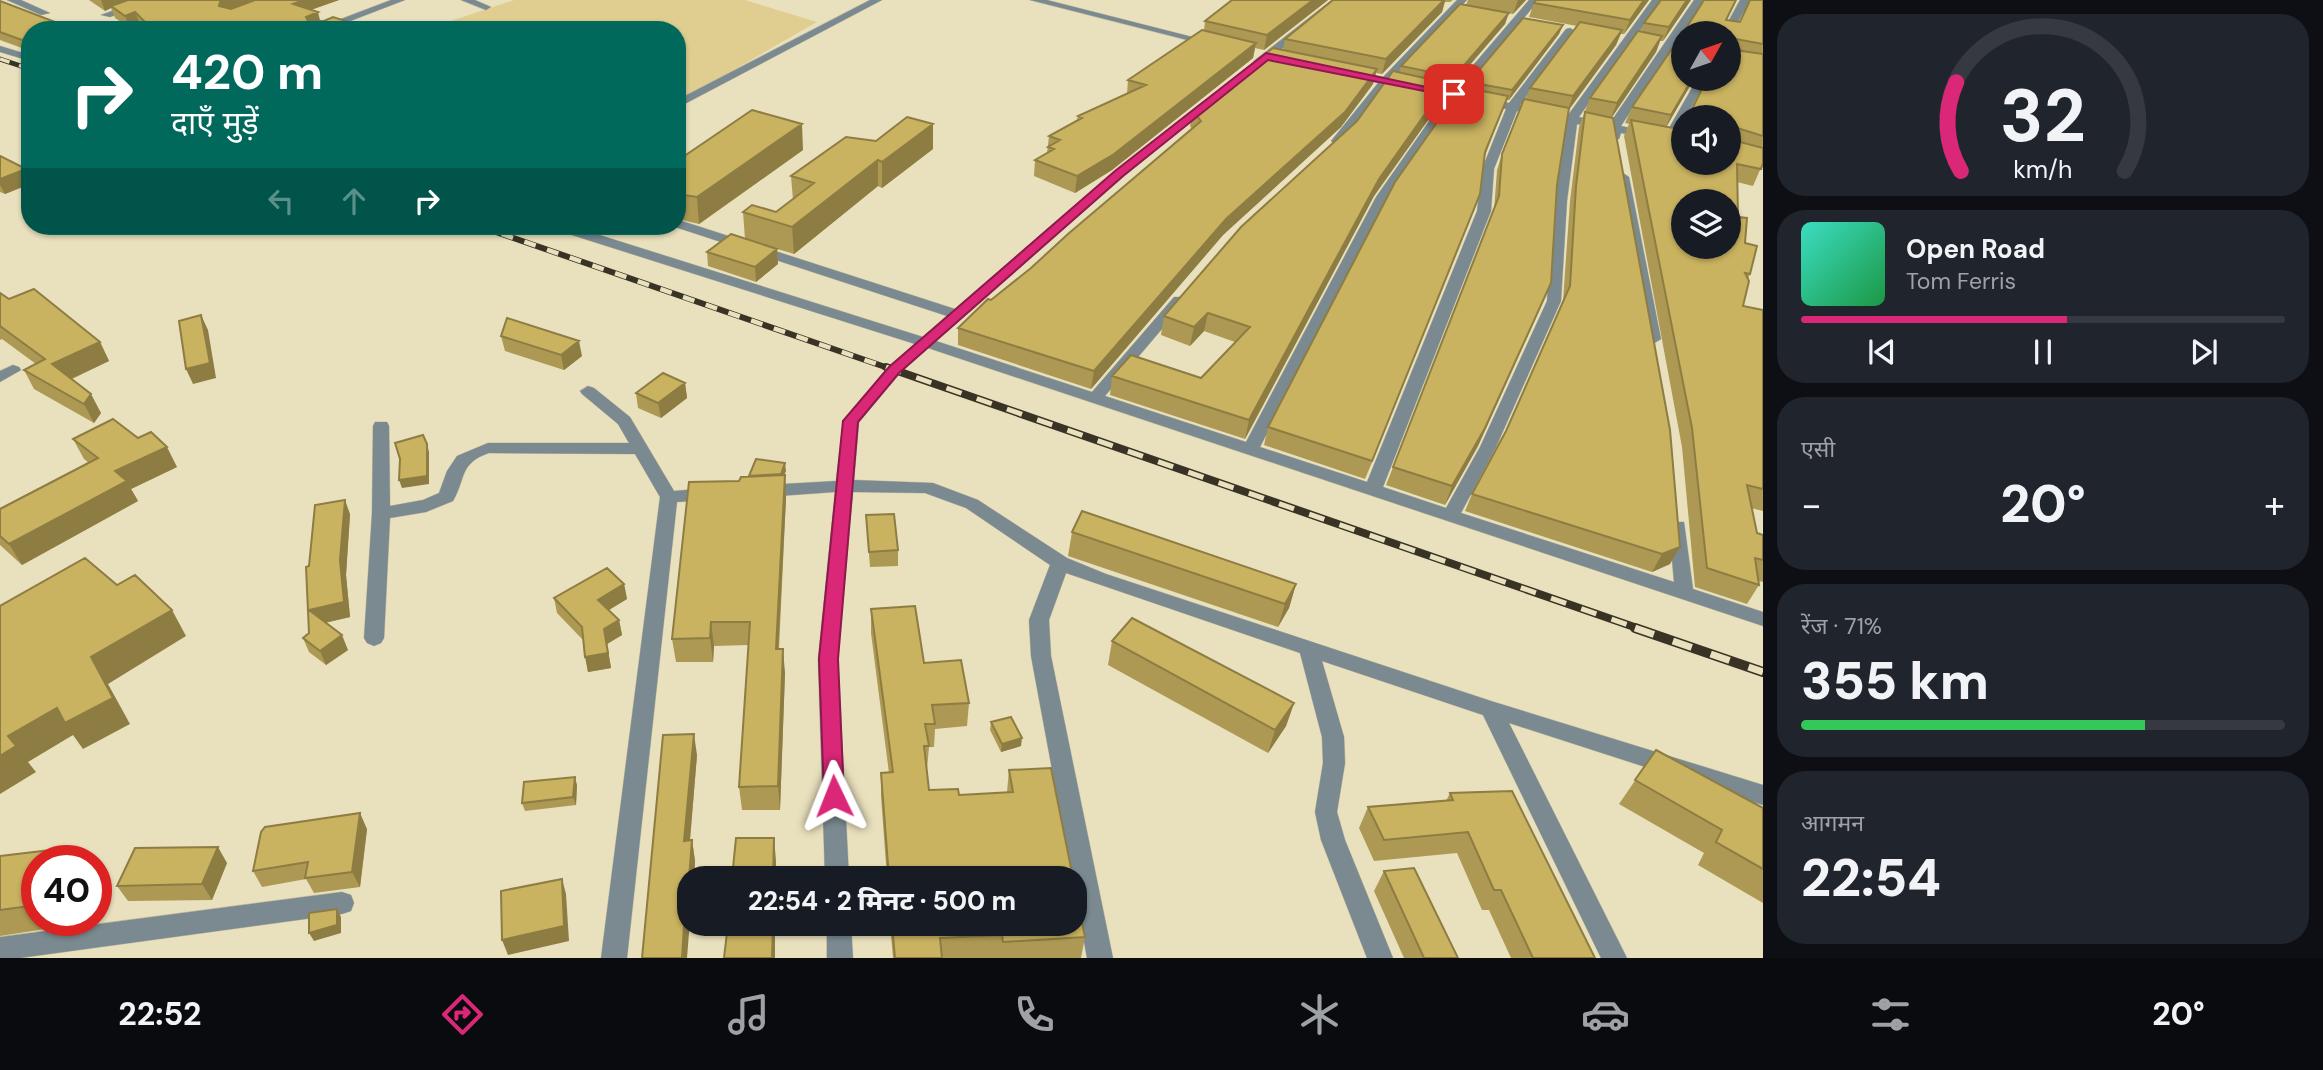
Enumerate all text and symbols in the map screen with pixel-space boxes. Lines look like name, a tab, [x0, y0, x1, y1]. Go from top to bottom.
north arrow	[1671, 21, 1741, 91]
map controls	[1671, 21, 1741, 259]
text: 420 m	[171, 40, 323, 104]
icon: right	[56, 49, 147, 140]
pin	[1424, 64, 1484, 124]
text: 32	[2000, 69, 2086, 164]
icon: arrive	[1435, 75, 1473, 113]
text: दाएँ मुड़ें	[171, 102, 259, 144]
button: sound	[1671, 105, 1741, 175]
text: km/h	[2013, 153, 2073, 186]
icon: left	[262, 182, 300, 220]
icon: ahead	[335, 182, 373, 220]
icon: right	[408, 182, 446, 220]
button: layers	[1671, 189, 1741, 259]
text: Open Road	[1906, 232, 2045, 266]
text: Tom Ferris	[1906, 266, 2016, 296]
icon: previous	[1863, 333, 1901, 371]
icon: pause	[2024, 333, 2062, 371]
icon: next	[2185, 333, 2223, 371]
text: एसी	[1801, 434, 1835, 464]
text: 20°	[2000, 470, 2086, 538]
text: −	[1801, 480, 1822, 530]
text: +	[2264, 480, 2285, 530]
text: रेंज · 71%	[1801, 611, 1882, 641]
text: 355 km	[1801, 647, 1989, 715]
position arrow	[797, 759, 871, 833]
text: आगमन	[1801, 808, 1864, 838]
text: 22:54	[1801, 844, 1941, 912]
speed limit sign: 40	[21, 845, 112, 936]
text: 22:54 · 2 मिनट · 500 m	[748, 884, 1016, 918]
icon: directions	[438, 990, 487, 1039]
icon: music	[724, 990, 773, 1039]
icon: phone	[1010, 990, 1059, 1039]
icon: climate	[1295, 990, 1344, 1039]
icon: car	[1581, 990, 1630, 1039]
icon: filters	[1866, 990, 1915, 1039]
text: 22:52	[118, 993, 202, 1035]
text: 20°	[2152, 993, 2205, 1035]

